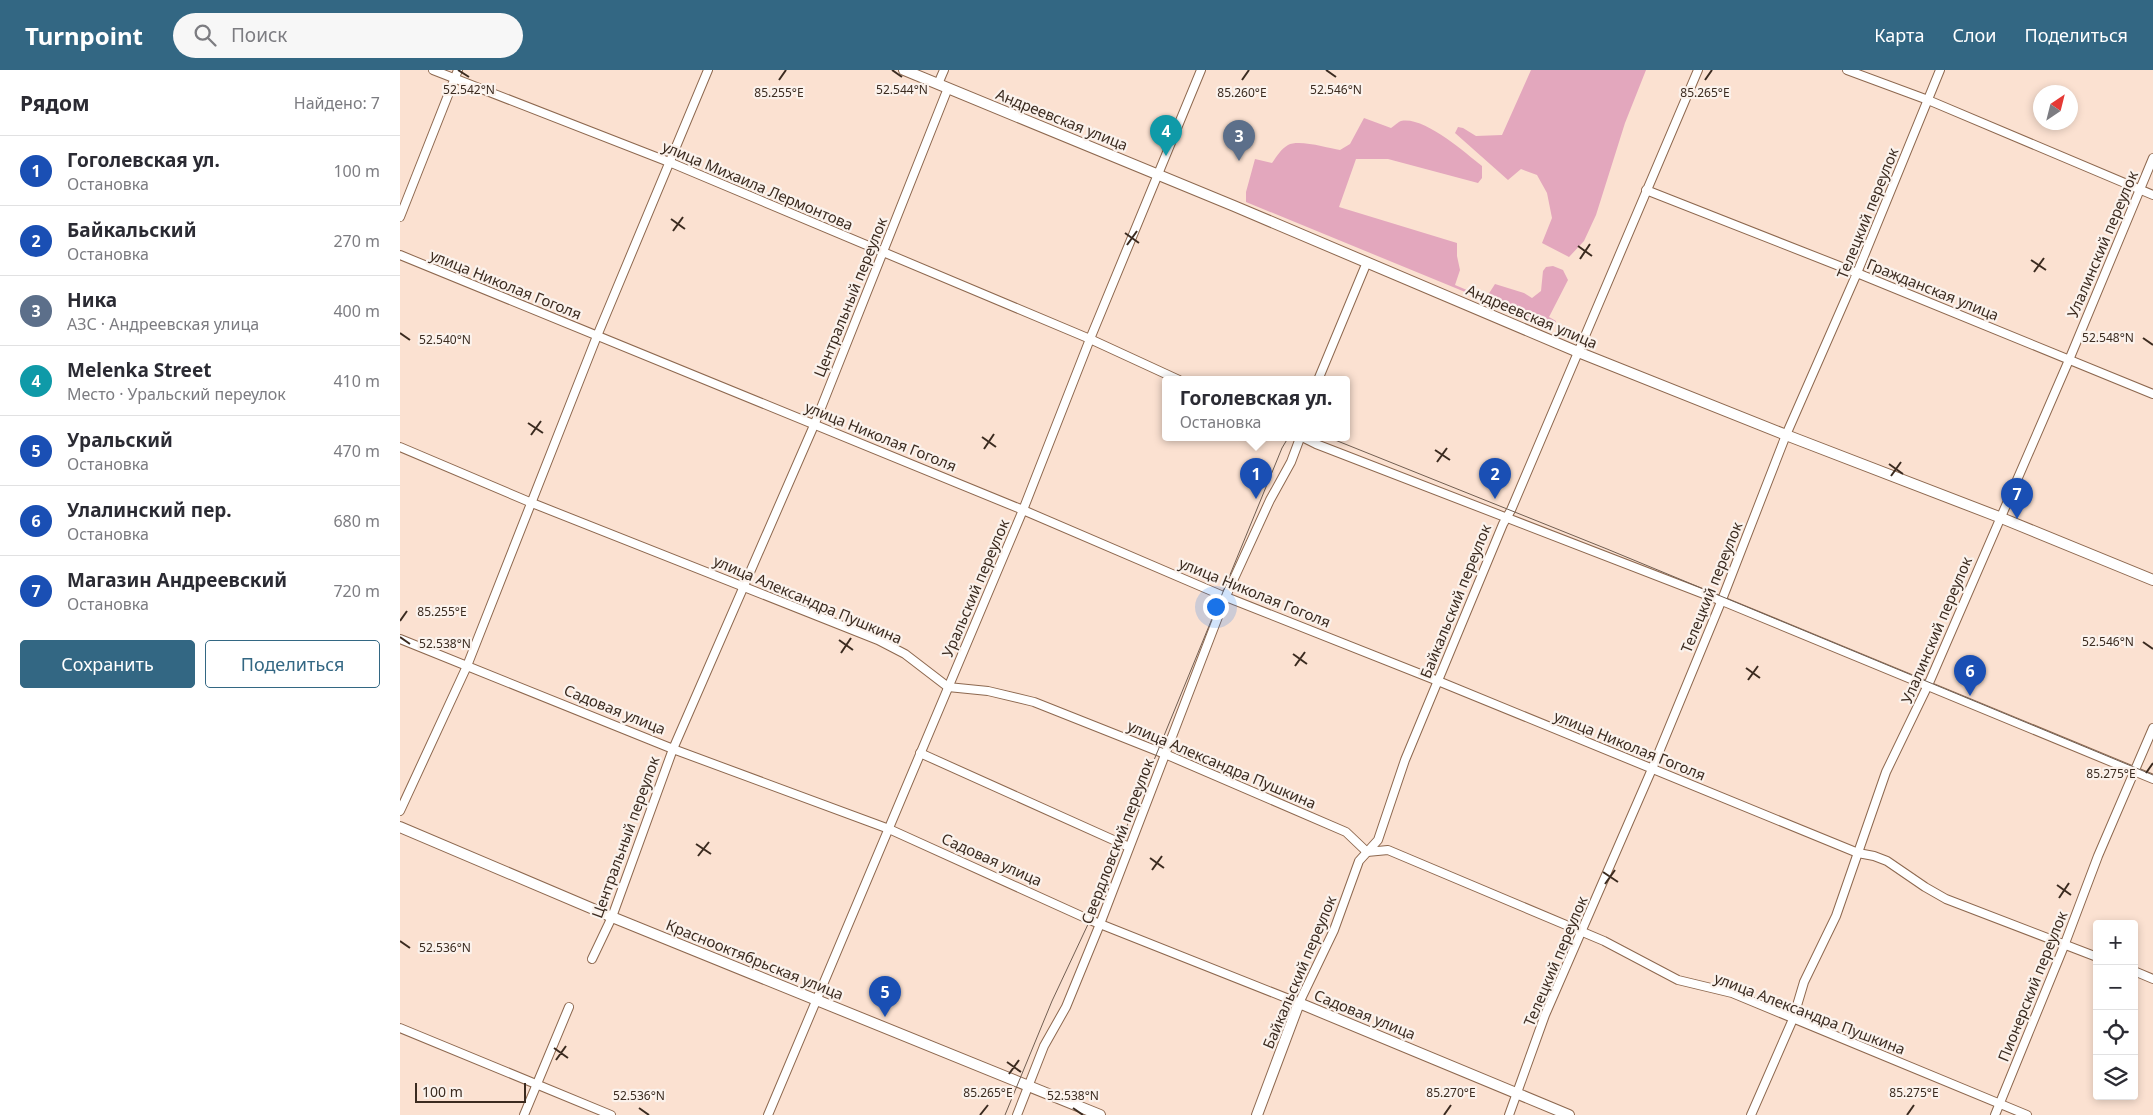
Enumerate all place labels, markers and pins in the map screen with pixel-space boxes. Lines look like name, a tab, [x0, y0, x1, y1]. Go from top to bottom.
pin: 4	[1150, 115, 1182, 156]
pin: 3	[1223, 120, 1255, 161]
pin: 1	[1240, 458, 1272, 499]
pin: 2	[1479, 458, 1511, 499]
pin: 7	[2001, 478, 2033, 519]
pin: 6	[1954, 655, 1986, 696]
pin: 5	[869, 976, 901, 1017]

